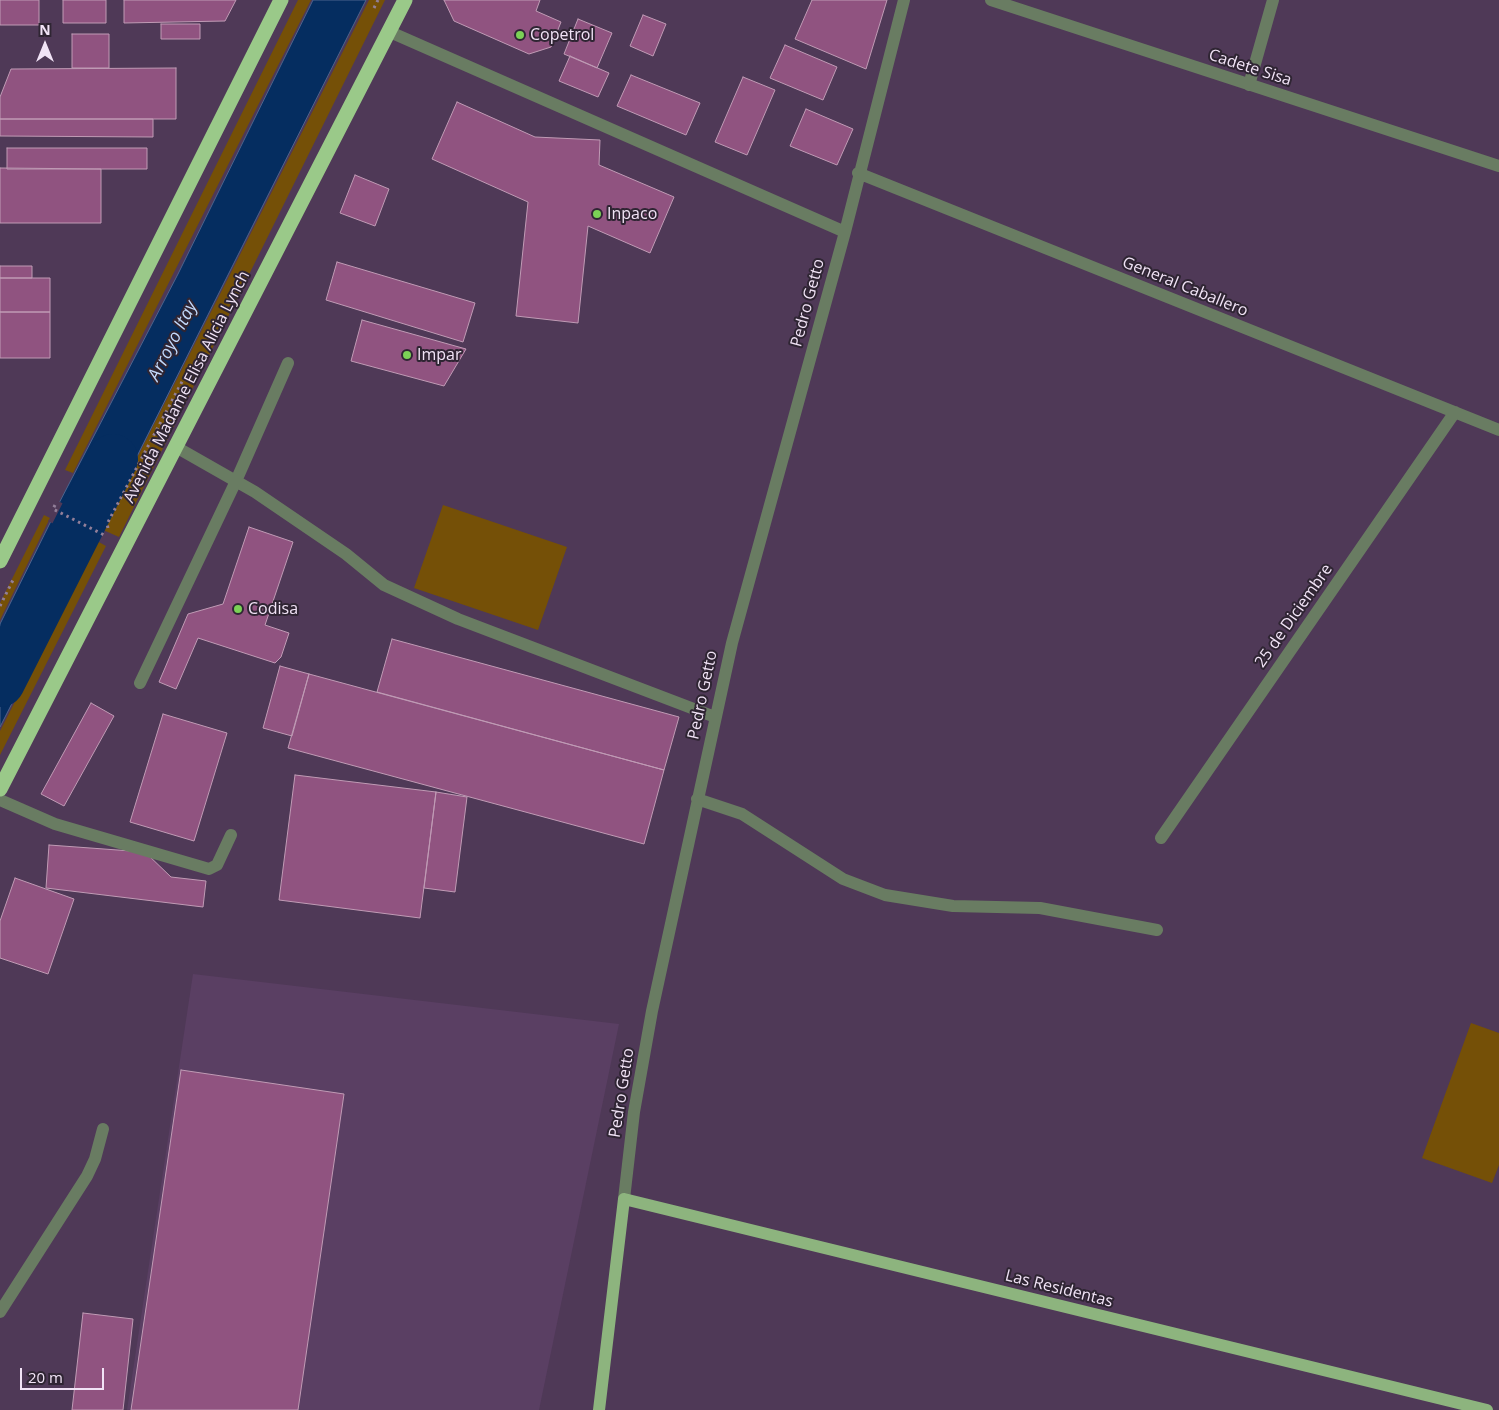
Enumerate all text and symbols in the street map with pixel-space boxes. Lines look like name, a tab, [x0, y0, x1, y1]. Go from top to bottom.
north arrow	[20, 20, 70, 70]
text: N	[39, 20, 51, 39]
place label: Copetrol	[530, 25, 594, 45]
marker: Copetrol	[514, 29, 526, 41]
street label: Cadete Sisa	[1206, 46, 1294, 90]
place label: Inpaco	[607, 204, 657, 224]
marker: Inpaco	[591, 208, 603, 220]
street label: General Caballero	[1119, 253, 1251, 321]
street label: Pedro Getto	[787, 257, 829, 349]
street label: Avenida Madame Elisa Alicia Lynch	[120, 268, 254, 506]
water label: Arroyo Itay	[144, 297, 202, 385]
place label: Impar	[417, 345, 462, 365]
marker: Impar	[401, 349, 413, 361]
street label: 25 de Diciembre	[1251, 561, 1337, 671]
place label: Codisa	[248, 599, 298, 619]
marker: Codisa	[232, 603, 244, 615]
street label: Pedro Getto	[684, 649, 722, 741]
street label: Pedro Getto	[605, 1047, 639, 1139]
street label: Las Residentas	[1003, 1266, 1115, 1312]
scale bar	[22, 1358, 106, 1390]
text: 20 m	[28, 1367, 63, 1387]

